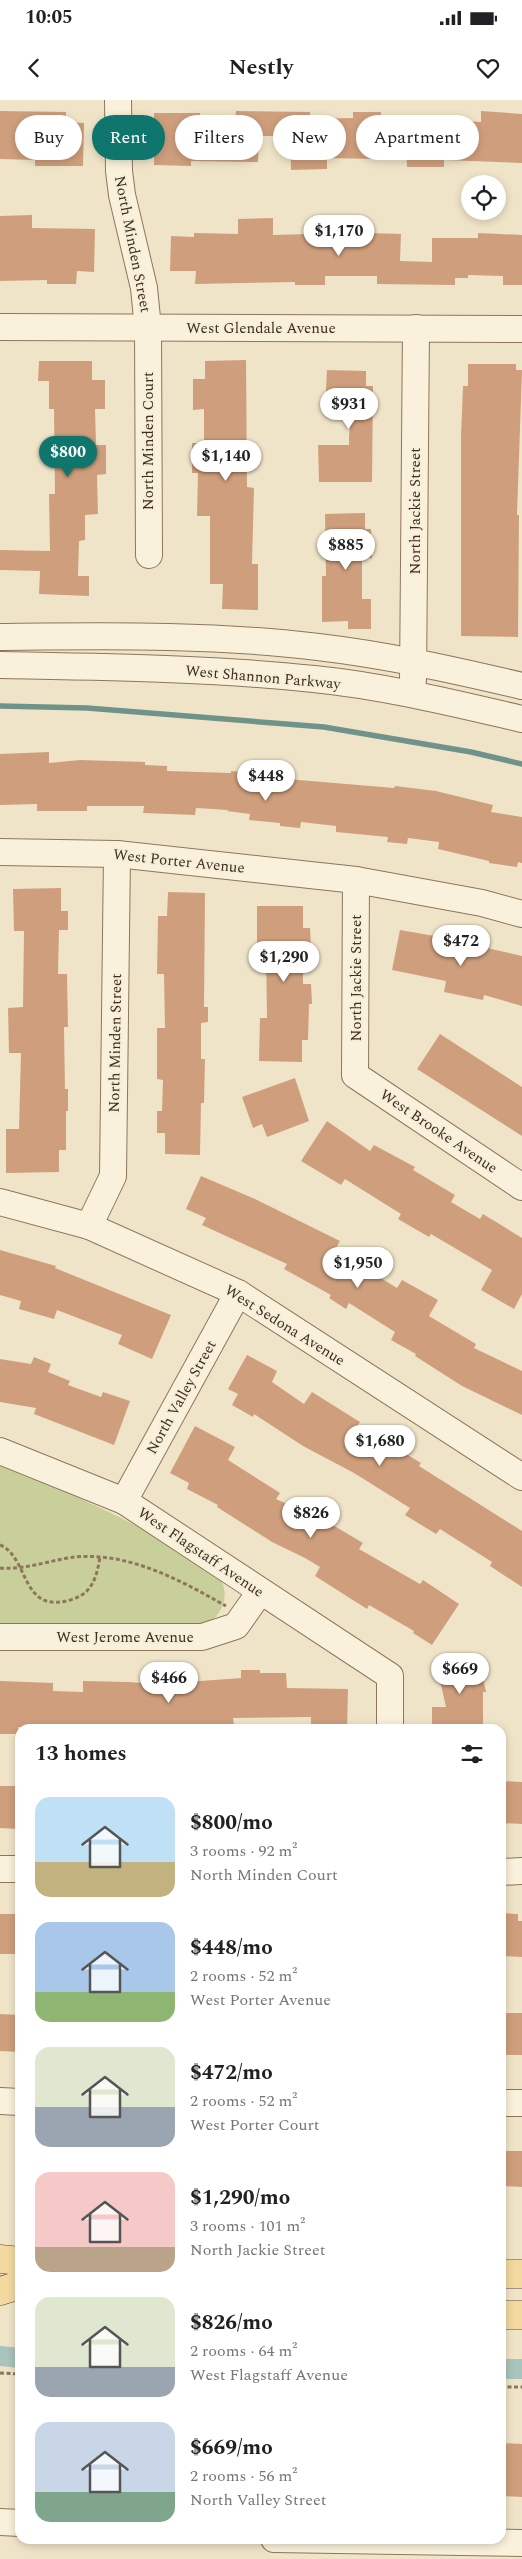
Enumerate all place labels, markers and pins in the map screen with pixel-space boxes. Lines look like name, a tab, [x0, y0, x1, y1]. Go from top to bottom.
pin: $1,170	[298, 214, 380, 257]
pin: $931	[319, 388, 379, 430]
pin: $800	[38, 436, 98, 478]
pin: $1,140	[185, 440, 267, 482]
pin: $885	[316, 528, 376, 571]
pin: $448	[236, 760, 296, 802]
pin: $472	[431, 924, 491, 967]
pin: $1,290	[243, 940, 325, 983]
pin: $1,950	[317, 1246, 399, 1289]
pin: $1,680	[339, 1424, 421, 1467]
pin: $826	[281, 1496, 341, 1539]
pin: $669	[430, 1652, 490, 1695]
pin: $466	[139, 1662, 199, 1704]

